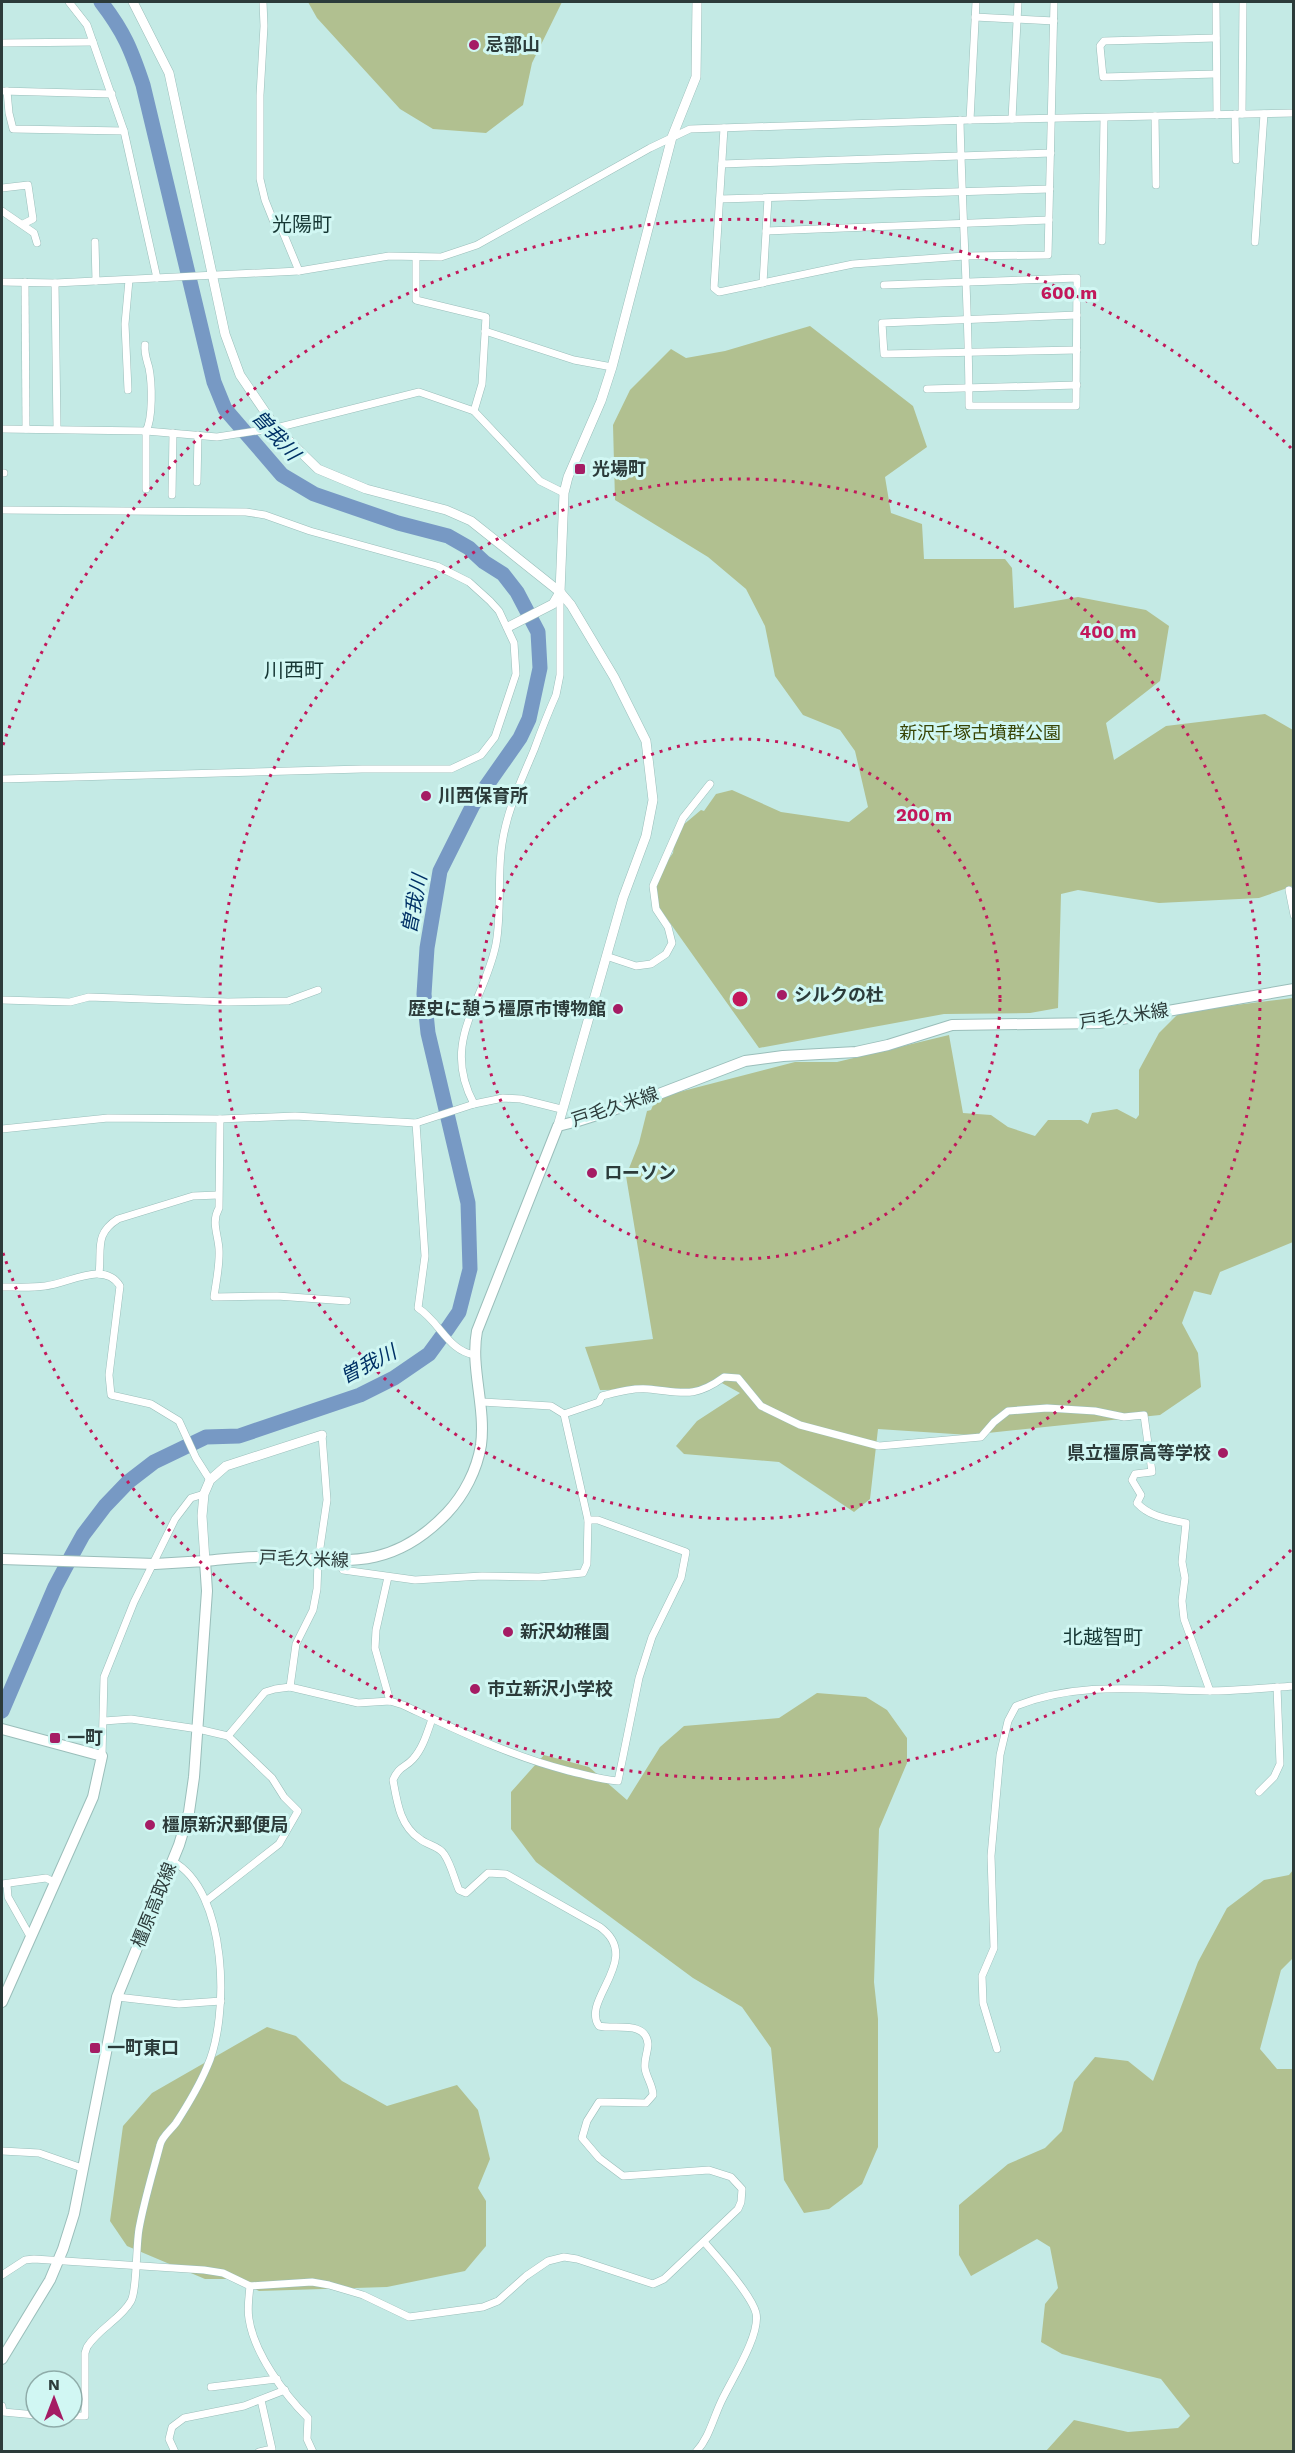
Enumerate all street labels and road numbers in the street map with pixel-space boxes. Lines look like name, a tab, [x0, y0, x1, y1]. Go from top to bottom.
street label: 戸毛久米線	[1078, 999, 1170, 1032]
street label: 戸毛久米線	[569, 1083, 661, 1130]
street label: 戸毛久米線	[259, 1546, 349, 1571]
street label: 橿原高取線	[127, 1859, 180, 1950]

